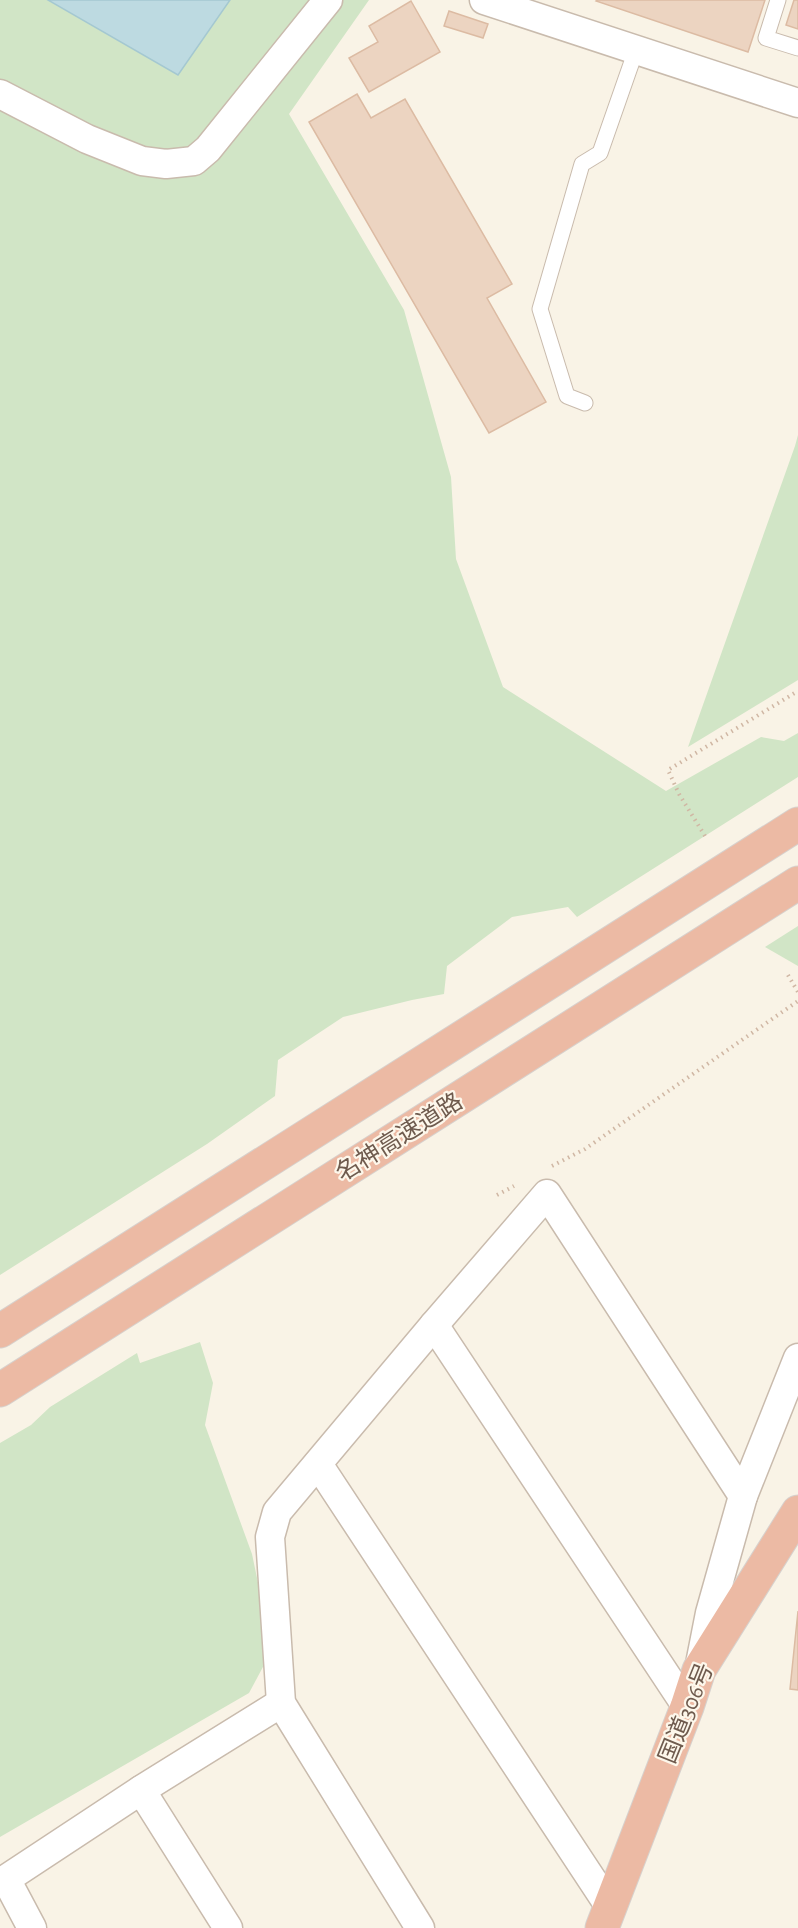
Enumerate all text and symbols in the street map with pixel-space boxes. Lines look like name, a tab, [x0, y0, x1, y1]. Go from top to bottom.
street label: 名神高速道路	[331, 1088, 467, 1186]
street label: 国道306号	[654, 1659, 718, 1767]

